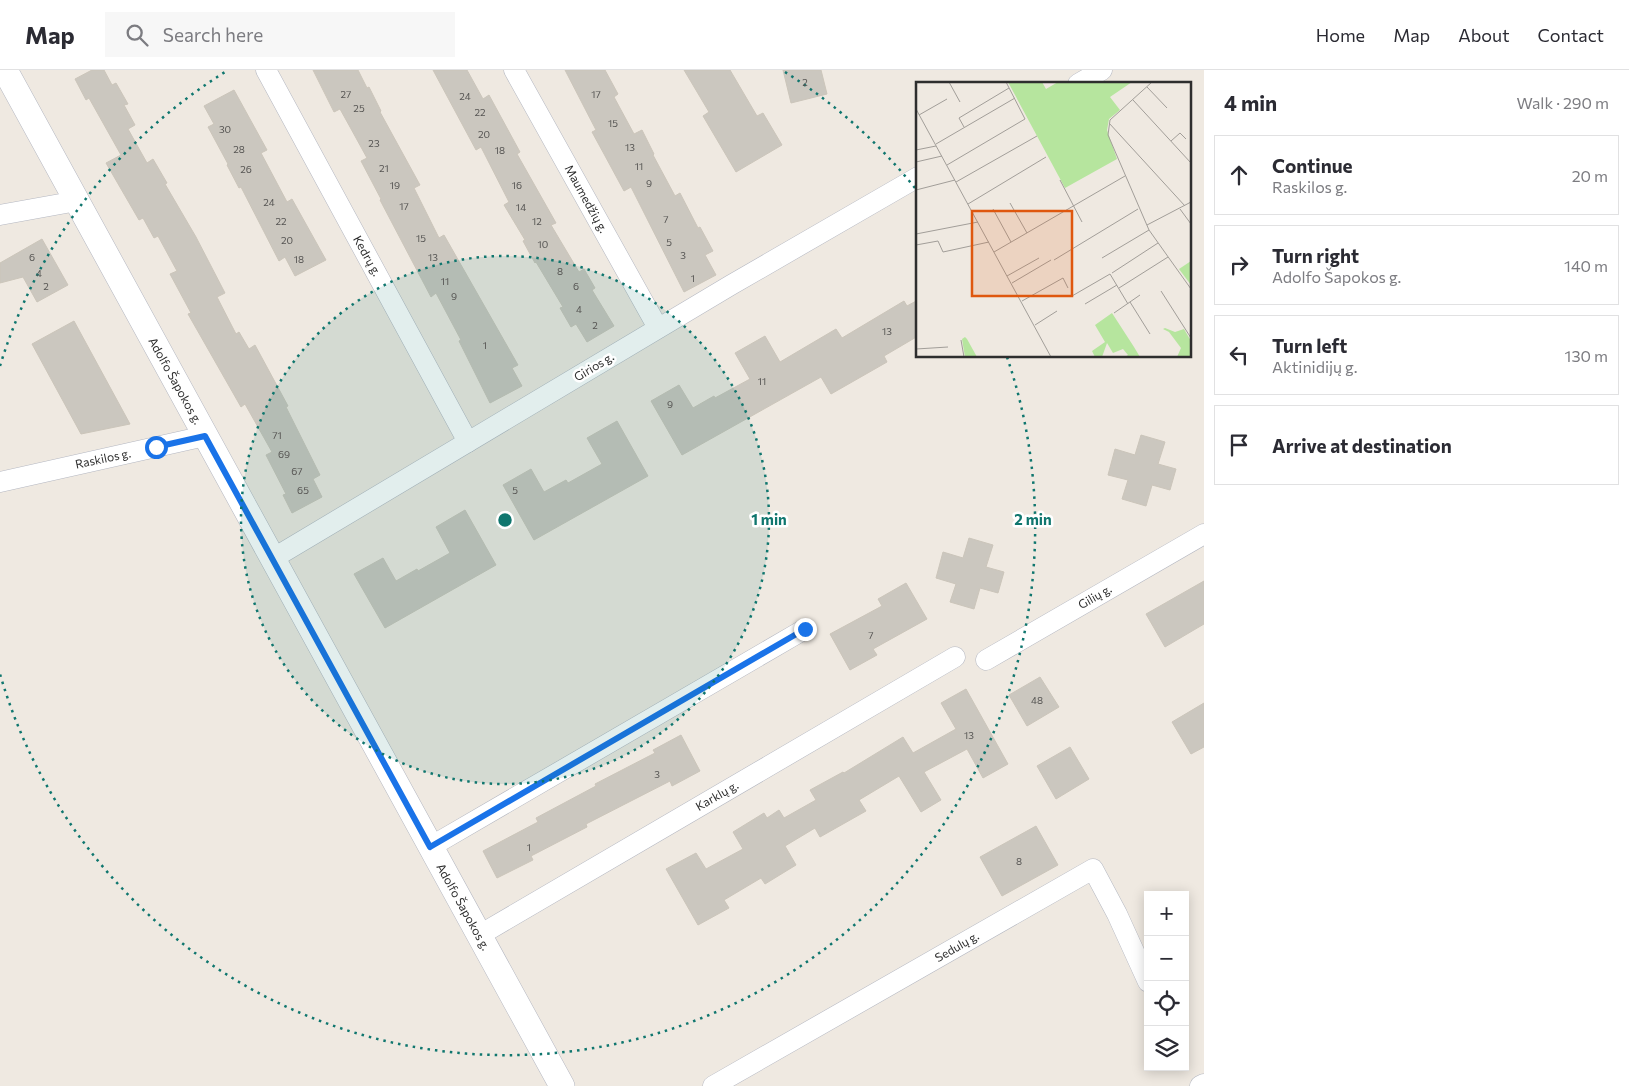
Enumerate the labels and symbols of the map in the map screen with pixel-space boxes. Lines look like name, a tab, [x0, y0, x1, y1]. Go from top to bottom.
house number: 2	[802, 76, 808, 88]
inset map	[916, 82, 1192, 358]
house number: 27	[341, 88, 351, 100]
house number: 17	[591, 88, 601, 100]
house number: 24	[459, 90, 471, 102]
house number: 25	[353, 102, 365, 114]
house number: 22	[474, 106, 486, 118]
house number: 15	[608, 117, 618, 129]
house number: 30	[219, 123, 231, 135]
house number: 20	[478, 128, 490, 140]
house number: 23	[368, 137, 380, 149]
house number: 13	[625, 141, 635, 153]
house number: 28	[233, 143, 245, 155]
house number: 18	[495, 144, 505, 156]
house number: 11	[635, 160, 643, 172]
house number: 21	[379, 162, 389, 174]
street label: Maumedžių g.	[562, 162, 611, 235]
house number: 26	[240, 163, 252, 175]
house number: 9	[646, 177, 652, 189]
house number: 19	[390, 179, 400, 191]
house number: 16	[512, 179, 522, 191]
house number: 24	[263, 196, 275, 208]
house number: 17	[399, 200, 409, 212]
house number: 14	[516, 201, 526, 213]
house number: 7	[663, 213, 669, 225]
house number: 22	[275, 215, 287, 227]
house number: 12	[532, 215, 542, 227]
house number: 15	[416, 232, 426, 244]
street label: Kedrų g.	[351, 233, 385, 278]
house number: 20	[281, 234, 293, 246]
house number: 5	[666, 236, 672, 248]
house number: 10	[538, 238, 548, 250]
house number: 3	[680, 249, 686, 261]
house number: 6	[29, 251, 35, 263]
house number: 13	[428, 251, 438, 263]
house number: 18	[294, 253, 304, 265]
house number: 8	[557, 265, 563, 277]
house number: 4	[36, 267, 42, 279]
house number: 1	[691, 272, 695, 284]
house number: 11	[441, 275, 449, 287]
house number: 2	[43, 280, 49, 292]
house number: 6	[573, 280, 579, 292]
house number: 9	[451, 290, 457, 302]
house number: 4	[576, 303, 582, 315]
house number: 2	[592, 319, 598, 331]
house number: 13	[882, 325, 892, 337]
street label: Adolfo Šapokos g.	[146, 335, 206, 426]
house number: 1	[483, 339, 487, 351]
street label: Girios g.	[571, 349, 616, 383]
house number: 11	[758, 375, 766, 387]
house number: 9	[667, 398, 673, 410]
house number: 71	[272, 429, 282, 441]
route start	[145, 436, 168, 459]
street label: Raskilos g.	[74, 445, 132, 471]
house number: 69	[278, 448, 290, 460]
house number: 67	[291, 465, 303, 477]
house number: 65	[297, 484, 309, 496]
house number: 5	[512, 484, 518, 496]
text: 1 min	[751, 510, 787, 528]
text: 2 min	[1014, 510, 1052, 528]
centre of rings	[496, 511, 514, 529]
street label: Gilių g.	[1075, 581, 1114, 611]
route end	[794, 618, 817, 641]
house number: 7	[868, 629, 874, 641]
house number: 48	[1031, 694, 1043, 706]
house number: 13	[964, 729, 974, 741]
house number: 3	[654, 768, 660, 780]
street label: Karklų g.	[693, 777, 740, 813]
house number: 1	[527, 841, 531, 853]
house number: 8	[1016, 855, 1022, 867]
street label: Adolfo Šapokos g.	[434, 861, 494, 952]
street label: Sedulų g.	[932, 928, 981, 964]

